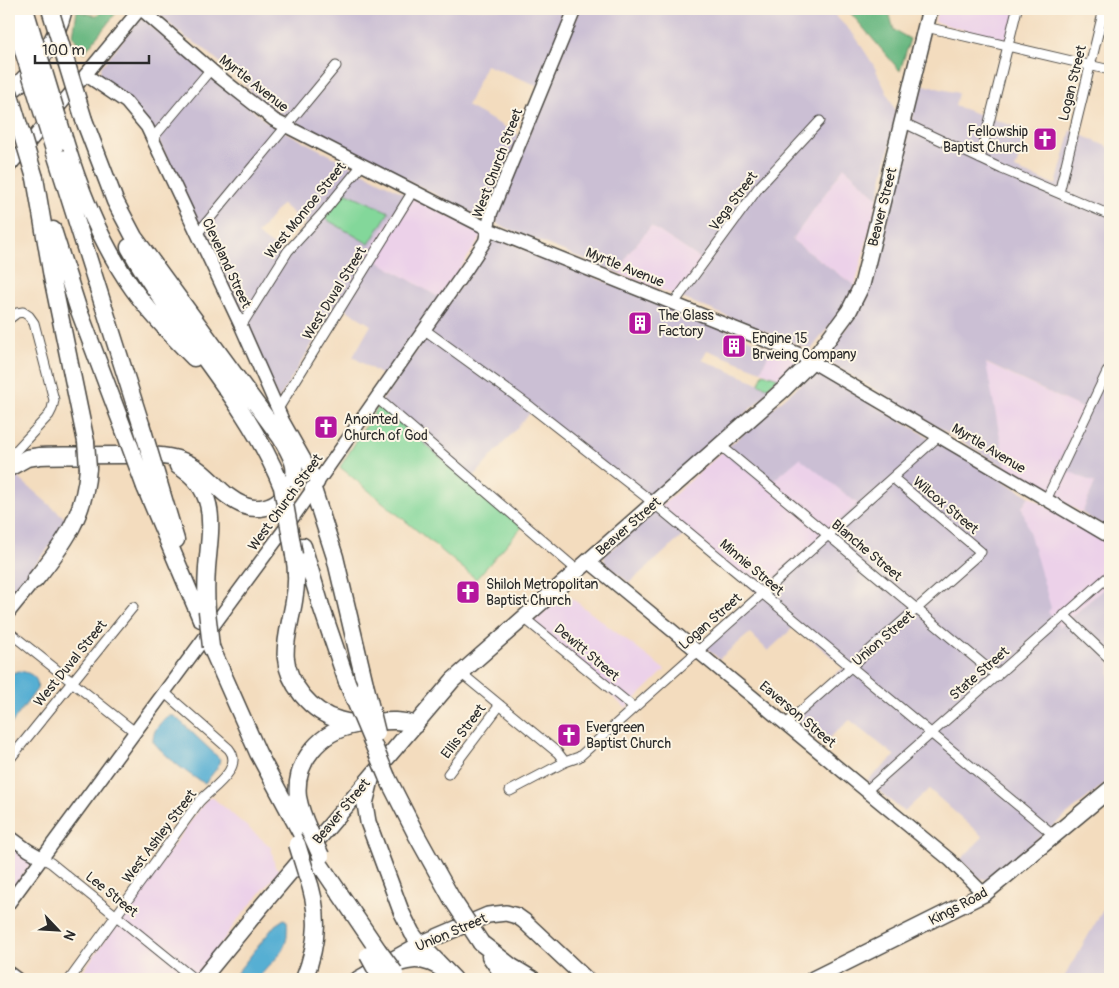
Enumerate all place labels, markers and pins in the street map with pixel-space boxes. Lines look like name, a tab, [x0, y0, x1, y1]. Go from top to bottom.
place label: Fellowship Baptist Church	[943, 123, 1028, 156]
church icon: Fellowship Baptist Church	[1032, 126, 1058, 152]
place label: The Glass Factory	[658, 307, 715, 340]
building icon: The Glass Factory	[627, 310, 653, 336]
place label: Engine 15 Brweing Company	[752, 330, 856, 363]
building icon: Engine 15 Brweing Company	[721, 333, 747, 359]
place label: Anointed Church of God	[344, 411, 428, 444]
church icon: Anointed Church of God	[313, 414, 339, 440]
place label: Shiloh Metropolitan Baptist Church	[486, 576, 598, 609]
church icon: Shiloh Metropolitan Baptist Church	[455, 579, 481, 605]
place label: Evergreen Baptist Church	[586, 719, 671, 752]
church icon: Evergreen Baptist Church	[556, 722, 582, 748]

